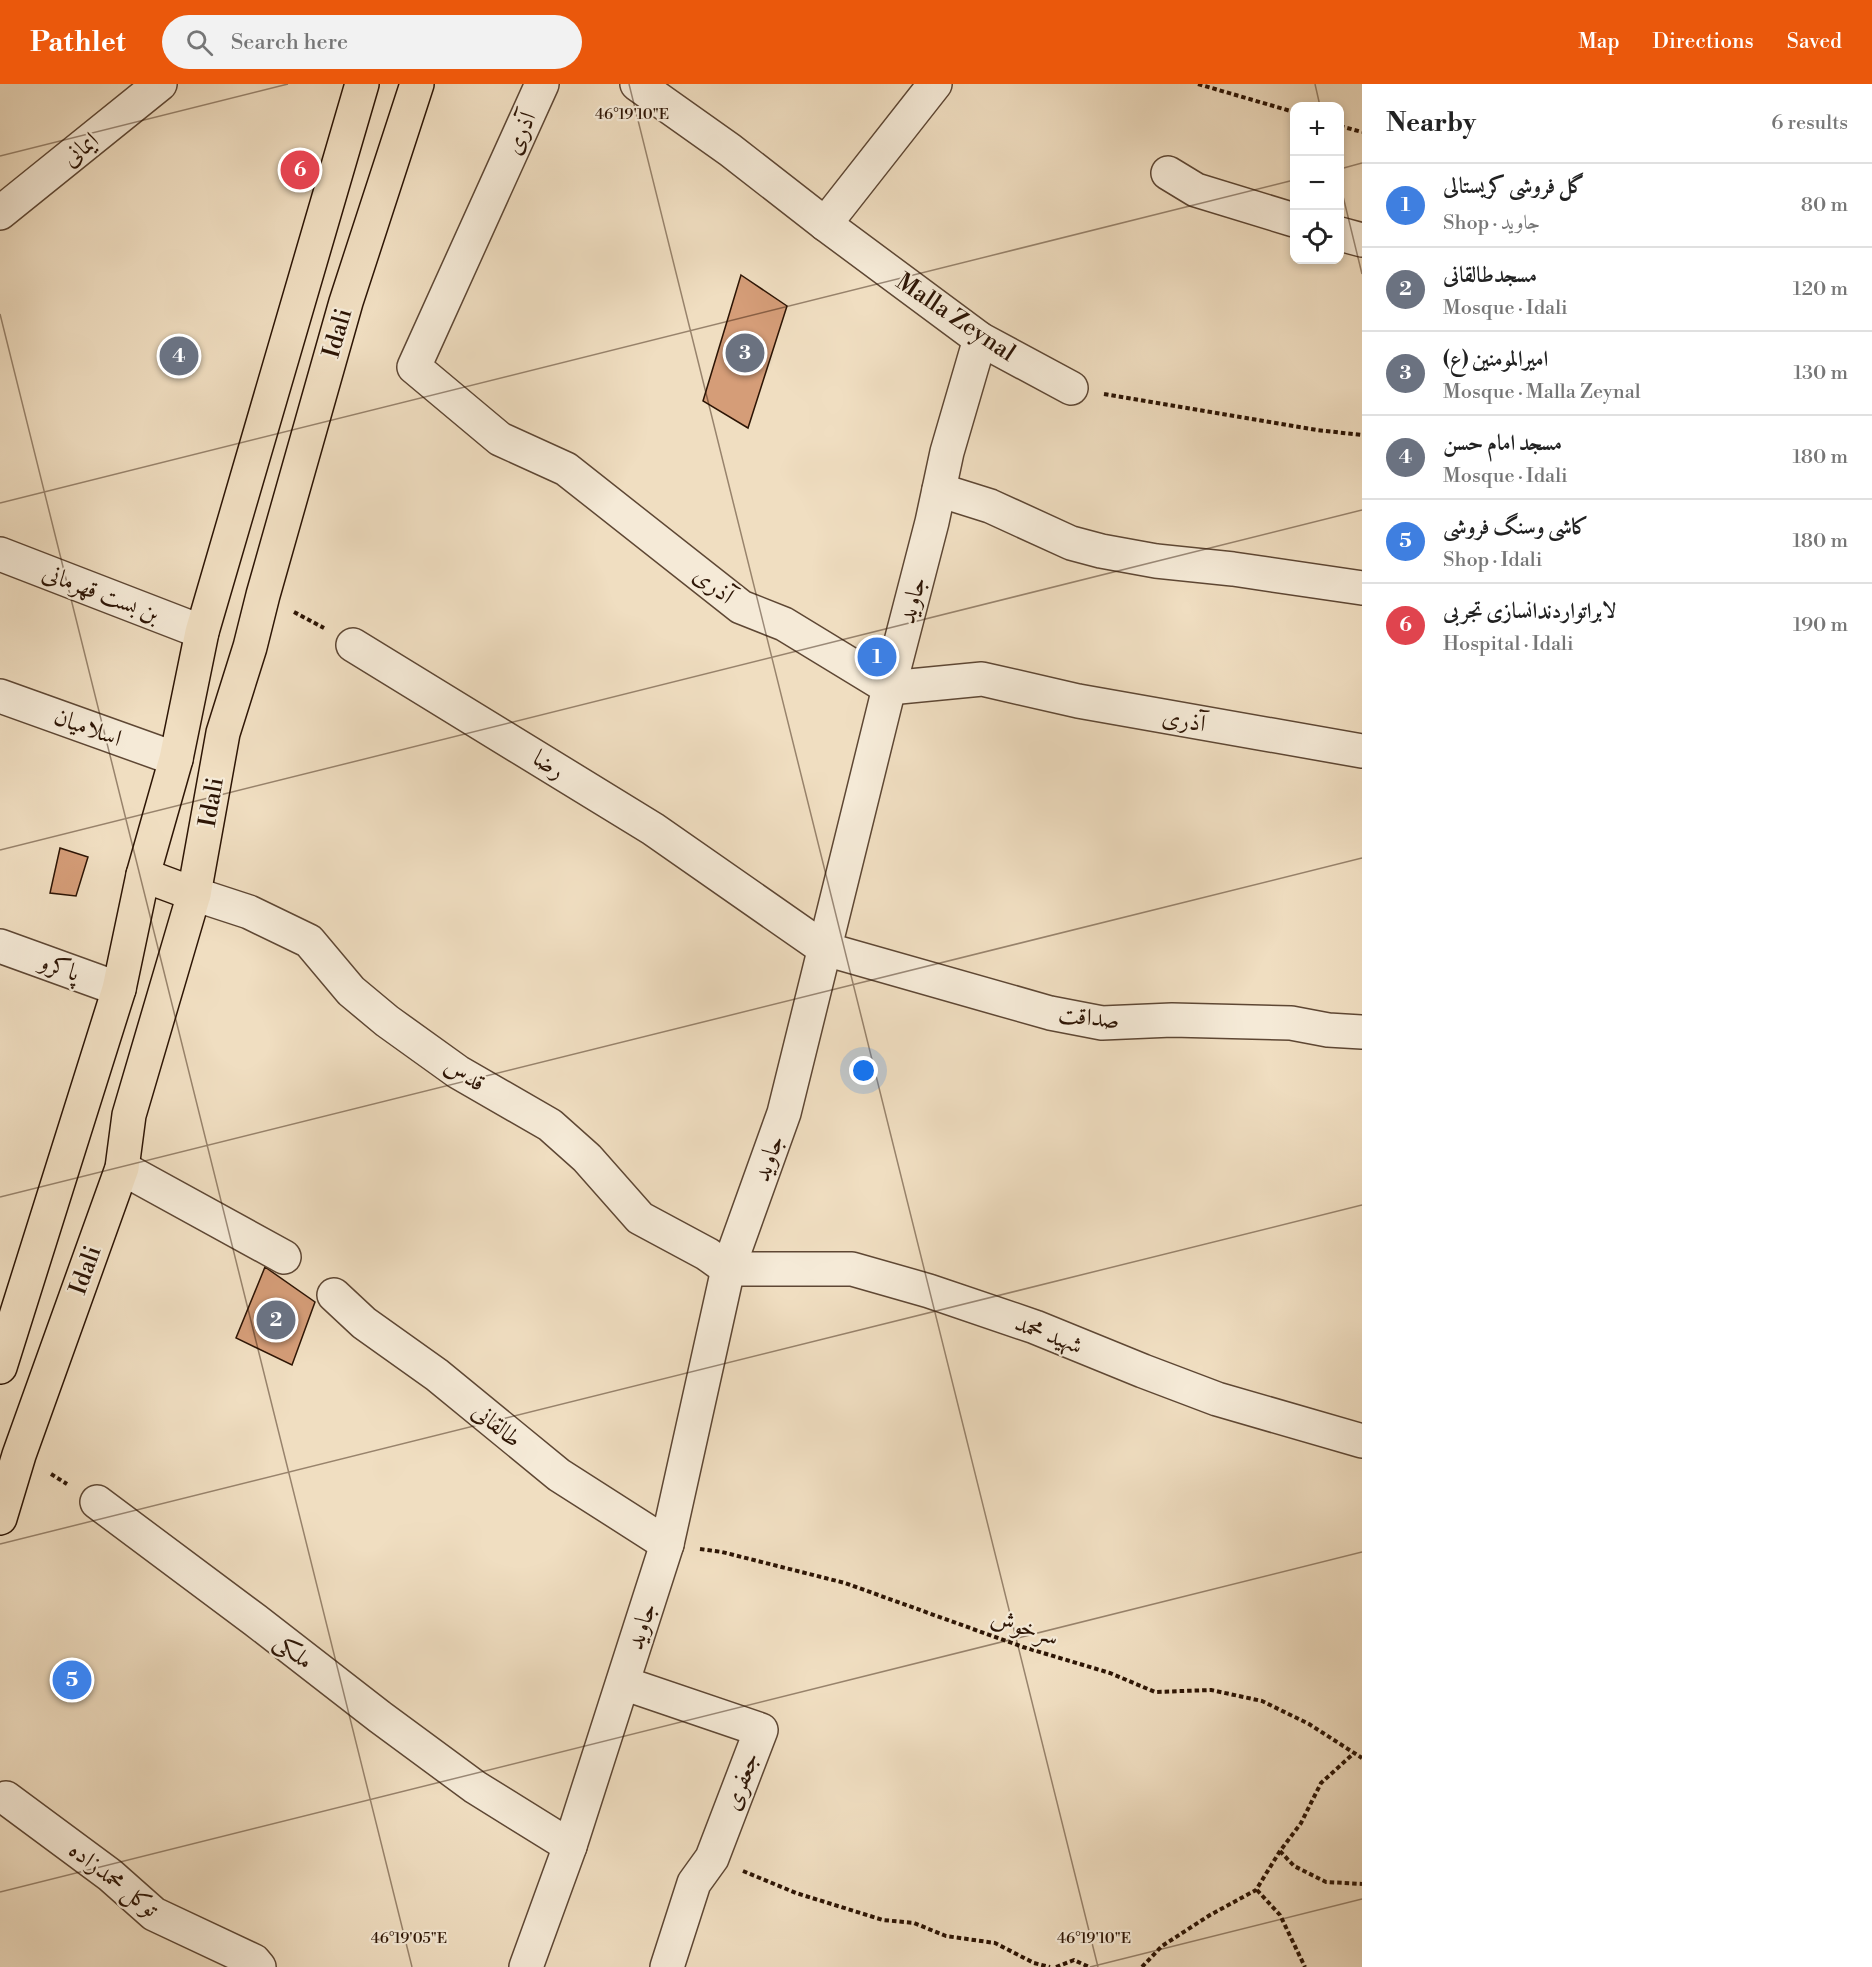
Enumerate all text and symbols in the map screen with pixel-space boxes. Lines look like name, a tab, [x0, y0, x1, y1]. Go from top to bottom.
search box	[162, 15, 582, 69]
text: Pathlet	[30, 25, 126, 60]
icon: search	[183, 26, 216, 59]
text: Search here	[231, 29, 348, 56]
text: Map	[1578, 29, 1620, 55]
text: Directions	[1653, 29, 1754, 55]
text: Saved	[1787, 29, 1842, 55]
map controls	[1290, 102, 1344, 264]
button: +	[1290, 102, 1344, 156]
street label: آذری	[498, 105, 545, 160]
text: 46°19'10"E	[595, 105, 669, 124]
text: Nearby	[1386, 107, 1476, 139]
text: 6 results	[1771, 111, 1848, 136]
street label: ایمانی	[56, 126, 105, 174]
pin: 6	[280, 148, 320, 193]
button: −	[1290, 156, 1344, 210]
text: گل فروشی کریستالی	[1443, 173, 1585, 200]
text: 1	[1401, 193, 1410, 218]
text: 80 m	[1801, 193, 1848, 218]
button: locate	[1290, 210, 1344, 264]
text: Shop · جاوید	[1443, 211, 1540, 236]
text: مسجدطالقانی	[1443, 262, 1537, 289]
street label: Malla Zeynal	[890, 267, 1021, 369]
text: 2	[1399, 277, 1412, 302]
text: 120 m	[1793, 277, 1848, 302]
text: Mosque · Idali	[1443, 296, 1568, 321]
street label: Idali	[317, 305, 359, 361]
pin: 3	[726, 330, 764, 376]
pin: 4	[160, 334, 198, 378]
text: امیرالمومنین (ع)	[1443, 346, 1548, 373]
text: 3	[1399, 361, 1412, 386]
text: 130 m	[1793, 361, 1848, 386]
text: Mosque · Malla Zeynal	[1443, 380, 1641, 405]
text: مسجد امام حسن	[1443, 430, 1562, 457]
text: 4	[1399, 445, 1412, 470]
text: 180 m	[1793, 445, 1848, 470]
text: Mosque · Idali	[1443, 464, 1568, 489]
text: کاشی وسنگ فروشی	[1443, 514, 1589, 541]
text: 5	[1399, 529, 1412, 554]
text: 180 m	[1793, 529, 1848, 554]
text: Shop · Idali	[1443, 548, 1542, 573]
street label: بن بست قهرمانی	[38, 558, 164, 630]
street label: آذری	[687, 560, 742, 613]
street label: جاوید	[892, 574, 934, 627]
text: لابراتواردندانسازی تجربی	[1443, 598, 1616, 625]
text: 6	[1399, 613, 1412, 638]
text: 190 m	[1793, 613, 1848, 638]
text: Hospital · Idali	[1443, 632, 1574, 657]
pin: 1	[858, 634, 896, 680]
street label: اسلامیان	[50, 702, 126, 754]
street label: آذری	[1160, 702, 1211, 740]
street label: رضا	[527, 744, 570, 786]
street label: Idali	[193, 775, 231, 829]
street label: پاکرو	[33, 946, 85, 990]
street label: صداقت	[1057, 1000, 1121, 1036]
street label: قدس	[439, 1051, 490, 1099]
your location	[849, 1056, 878, 1085]
street label: جاوید	[747, 1131, 791, 1186]
street label: Idali	[63, 1242, 109, 1299]
pin: 2	[256, 1298, 296, 1342]
street label: شهید محمد	[1010, 1308, 1087, 1362]
street label: طالقانی	[465, 1397, 527, 1455]
street label: جاوید	[620, 1599, 664, 1653]
street label: سرخوش	[987, 1603, 1062, 1653]
street label: ملکی	[268, 1627, 319, 1676]
pin: 5	[52, 1658, 92, 1702]
street label: جعفری	[717, 1748, 767, 1815]
street label: توکل محمدزاده	[62, 1835, 165, 1925]
text: 46°19'05"E	[371, 1929, 447, 1948]
text: 46°19'10"E	[1057, 1929, 1131, 1948]

